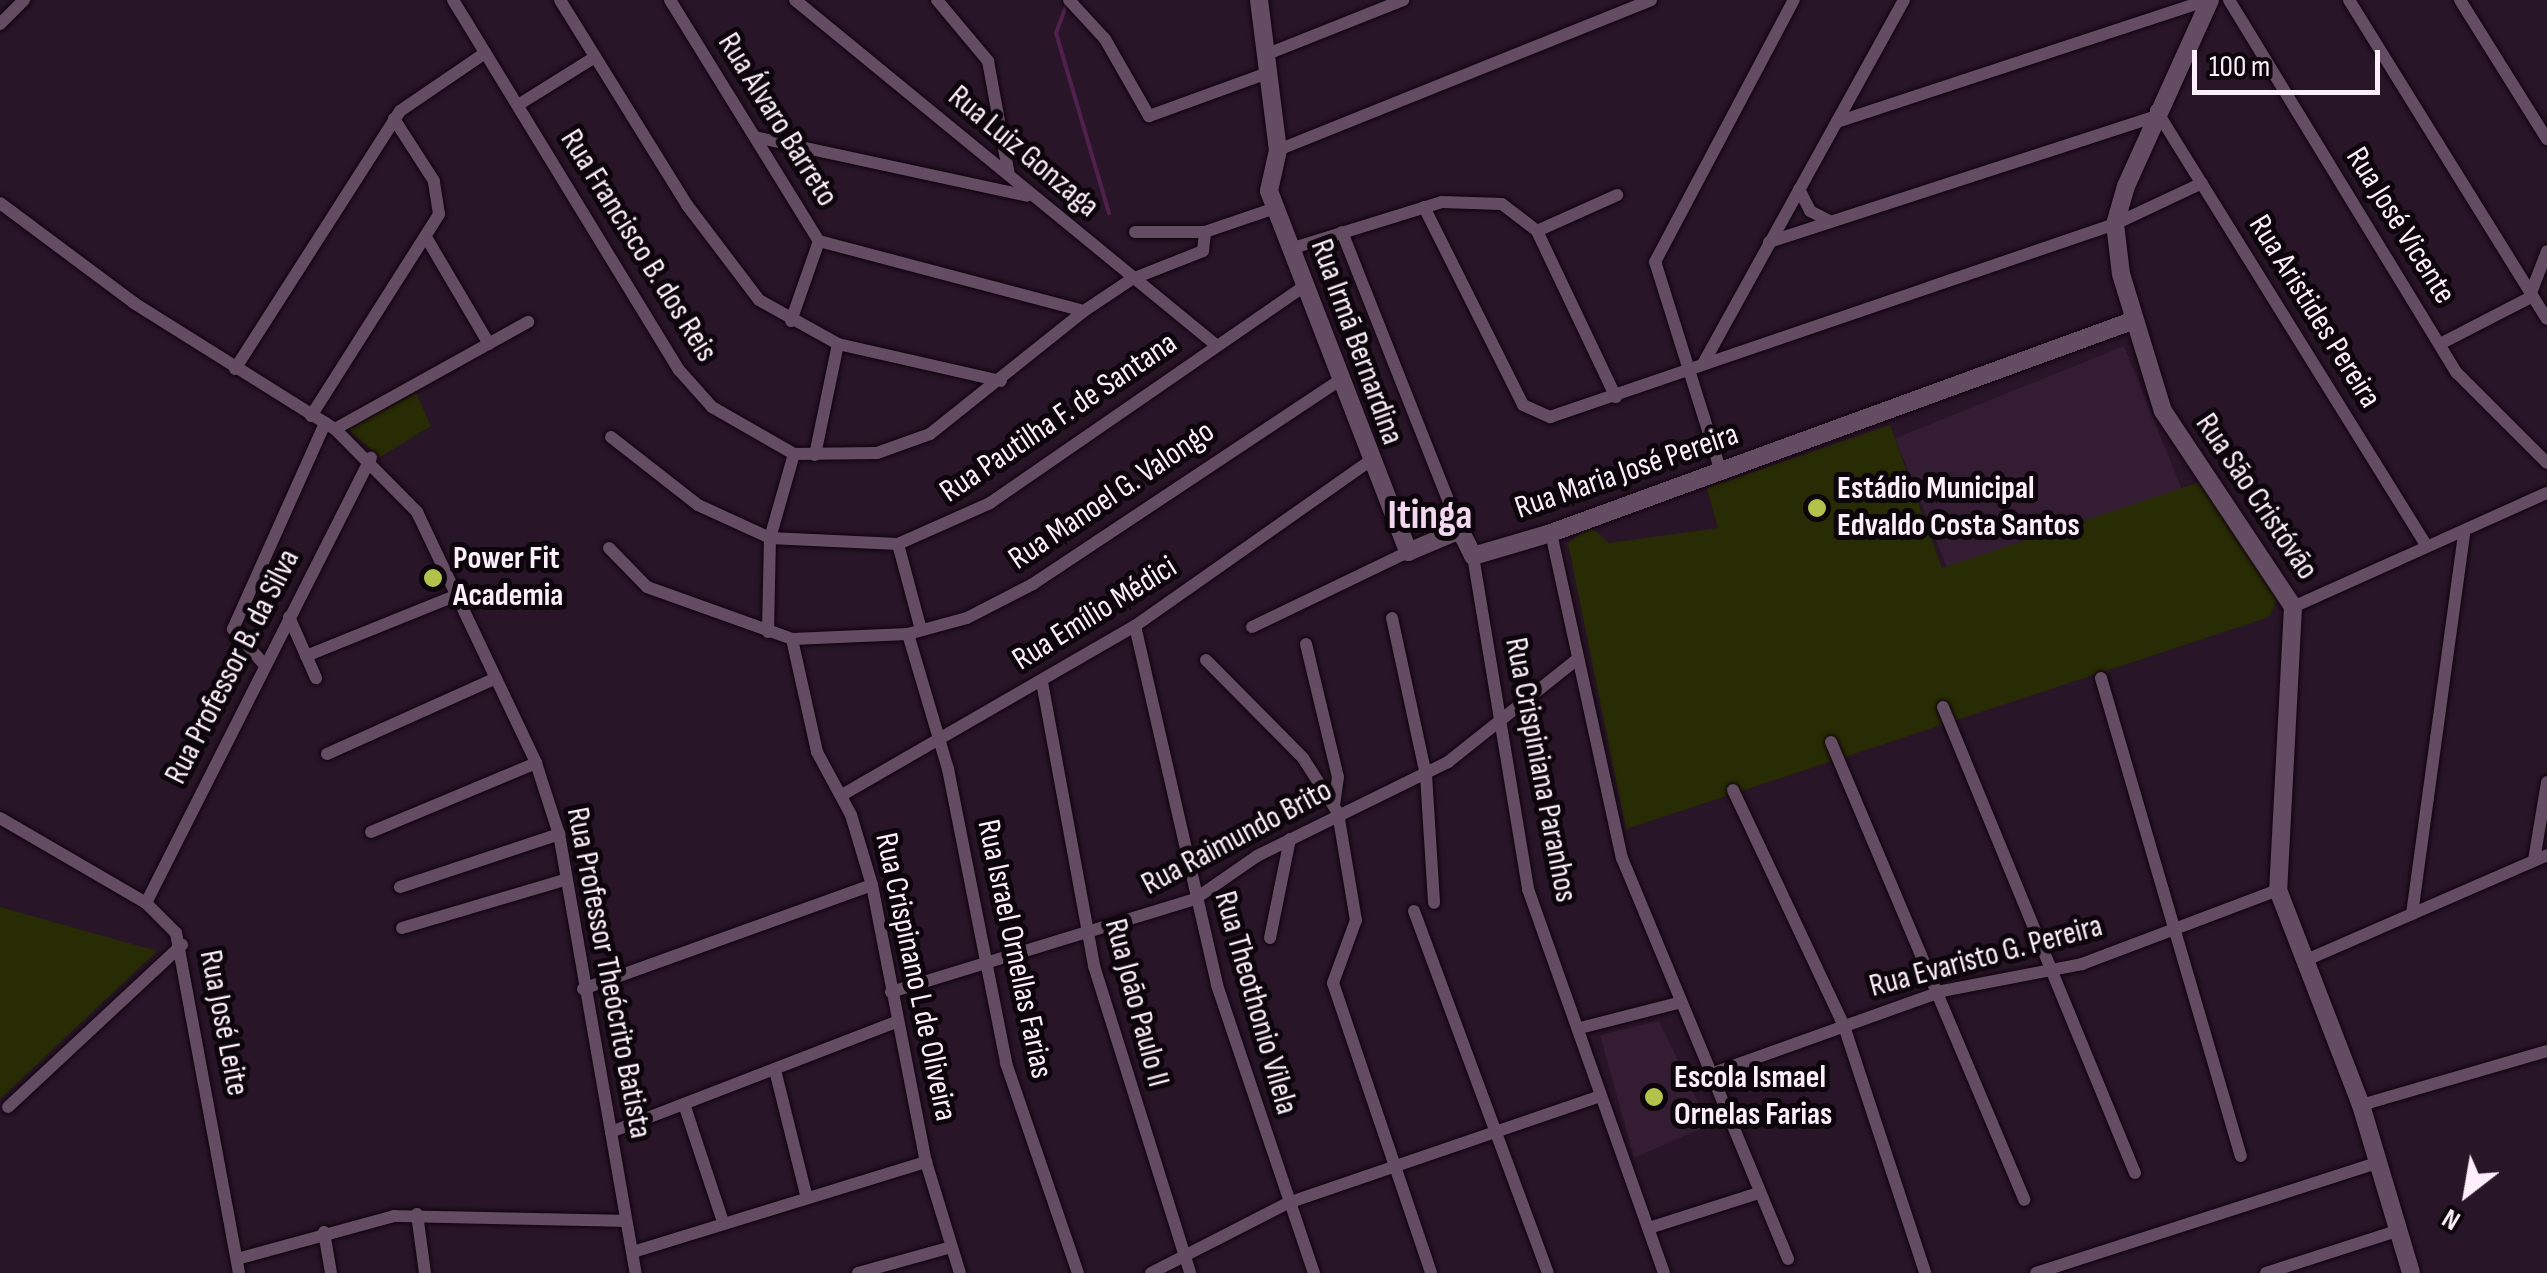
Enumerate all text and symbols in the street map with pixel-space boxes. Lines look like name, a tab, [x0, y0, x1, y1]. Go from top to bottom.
street label: Rua Álvaro Barreto	[709, 26, 845, 214]
scale bar	[2197, 30, 2384, 92]
text: 100 m	[2209, 49, 2270, 85]
street label: Rua Luiz Gonzaga	[940, 78, 1106, 226]
street label: Rua Francisco B. dos Reis	[551, 123, 725, 369]
street label: Rua José Vicente	[2337, 141, 2463, 311]
street label: Rua Aristides Pereira	[2239, 209, 2389, 415]
street label: Rua Irmã Bernardina	[1301, 234, 1411, 450]
street label: Rua Pautilha F. de Santana	[933, 325, 1185, 511]
street label: Rua São Cristóvão	[2186, 407, 2326, 587]
street label: Rua Manoel G. Valongo	[1002, 413, 1222, 579]
street label: Rua Maria José Pereira	[1510, 416, 1744, 528]
place label: Estádio Municipal Edvaldo Costa Santos	[1837, 471, 2080, 546]
district label: Itinga	[1388, 491, 1472, 541]
marker: Estádio Municipal Edvaldo Costa Santos	[1806, 497, 1828, 519]
place label: Power Fit Academia	[453, 541, 563, 616]
street label: Rua Professor B. da Silva	[157, 543, 309, 791]
street label: Rua Emílio Médici	[1006, 548, 1184, 680]
marker: Power Fit Academia	[422, 567, 444, 589]
street label: Rua Crispiniana Paranhos	[1496, 635, 1584, 905]
street label: Rua Raimundo Brito	[1135, 772, 1339, 904]
street label: Rua Professor Theócrito Batista	[557, 804, 659, 1142]
street label: Rua Israel Ornellas Farias	[968, 816, 1060, 1082]
street label: Rua Crispinano L de Oliveira	[866, 830, 964, 1124]
street label: Rua Theothonio Vilela	[1205, 887, 1305, 1119]
street label: Rua Evaristo G. Pereira	[1865, 907, 2107, 1007]
street label: Rua João Paulo II	[1095, 915, 1177, 1091]
street label: Rua José Leite	[190, 947, 256, 1099]
place label: Escola Ismael Ornelas Farias	[1674, 1060, 1832, 1135]
marker: Escola Ismael Ornelas Farias	[1643, 1086, 1665, 1108]
north arrow	[2417, 1143, 2517, 1243]
text: N	[2436, 1201, 2466, 1237]

